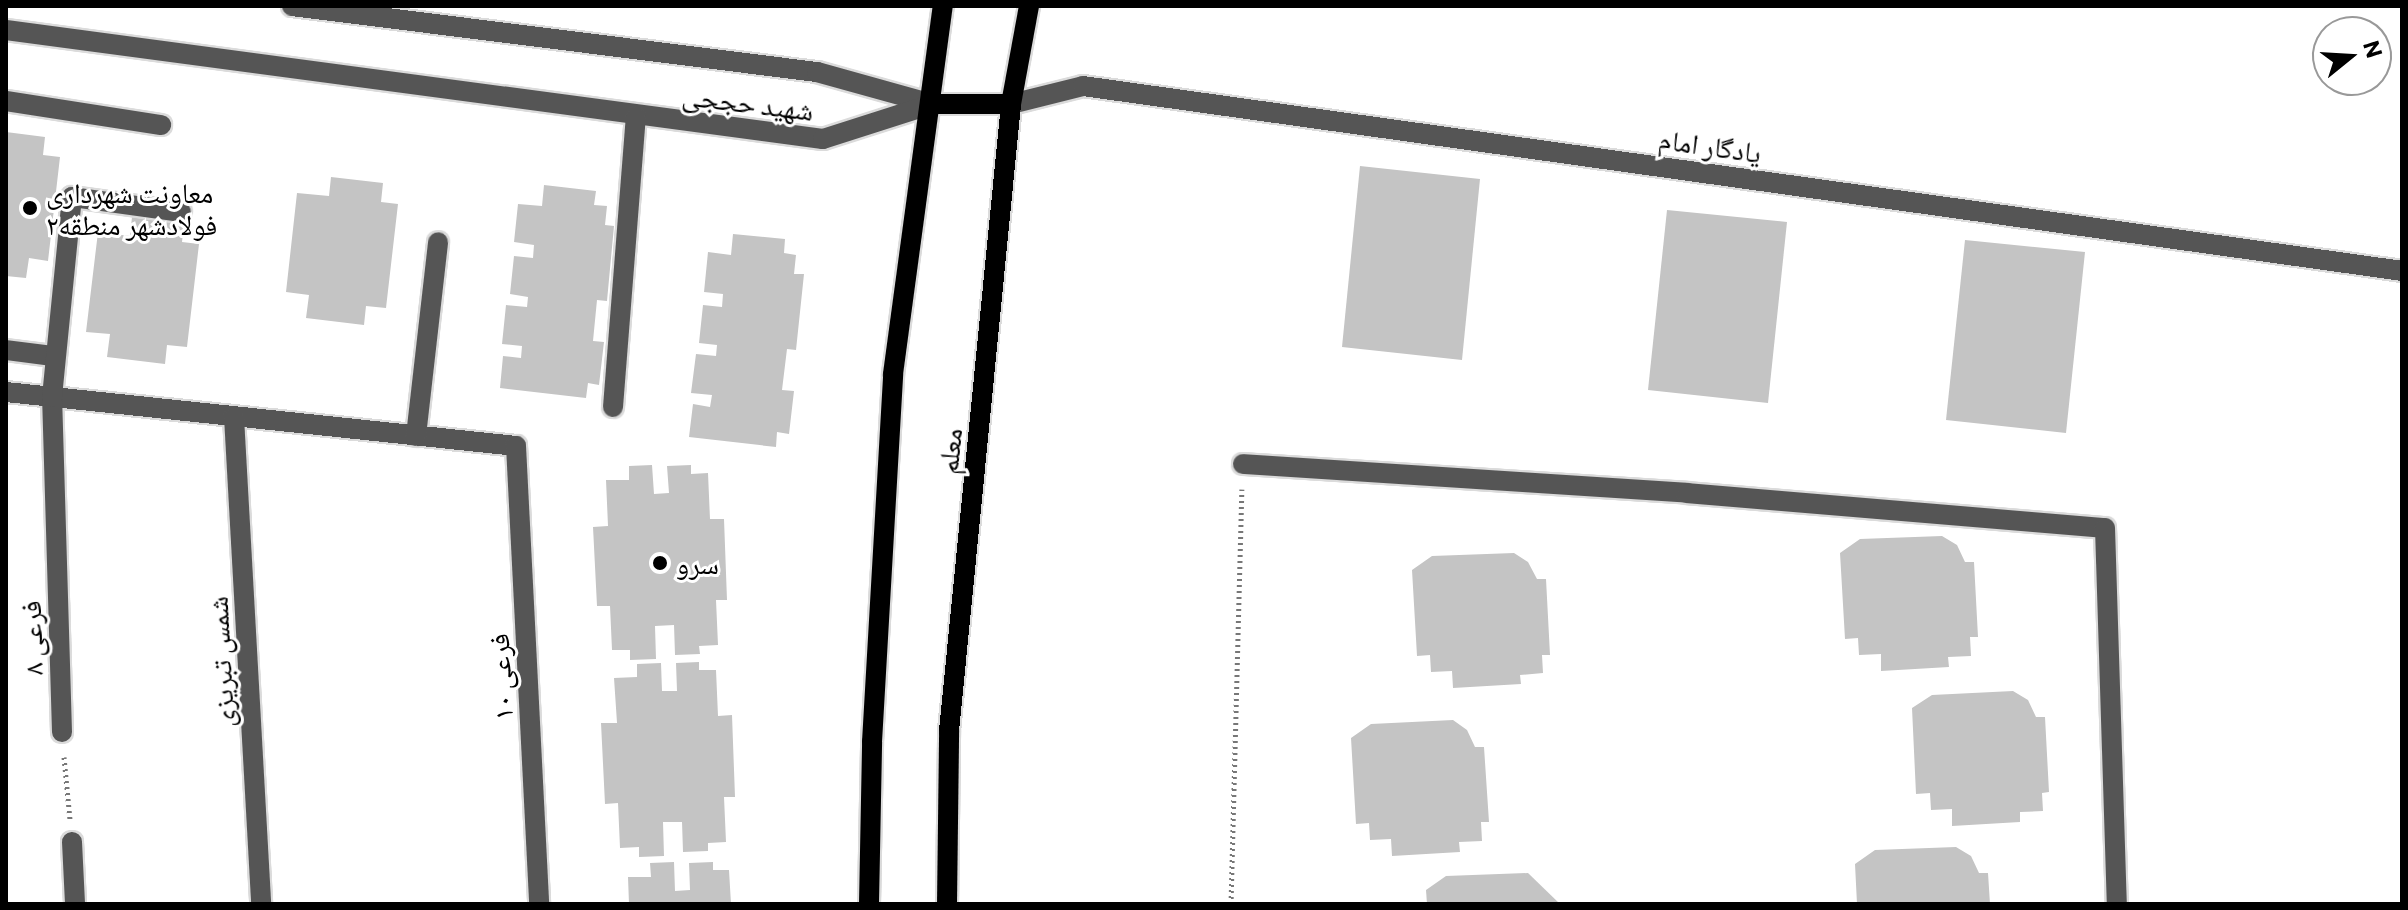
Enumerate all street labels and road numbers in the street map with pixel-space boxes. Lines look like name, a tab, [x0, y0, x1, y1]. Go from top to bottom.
street label: شهید حججی	[680, 77, 816, 127]
street label: یادگار امام	[1656, 121, 1764, 169]
street label: معلم	[930, 426, 968, 476]
street label: شمس تبریزی	[200, 596, 240, 728]
street label: فرعی ۸	[13, 600, 49, 676]
street label: فرعی ۱۰	[481, 633, 519, 721]

